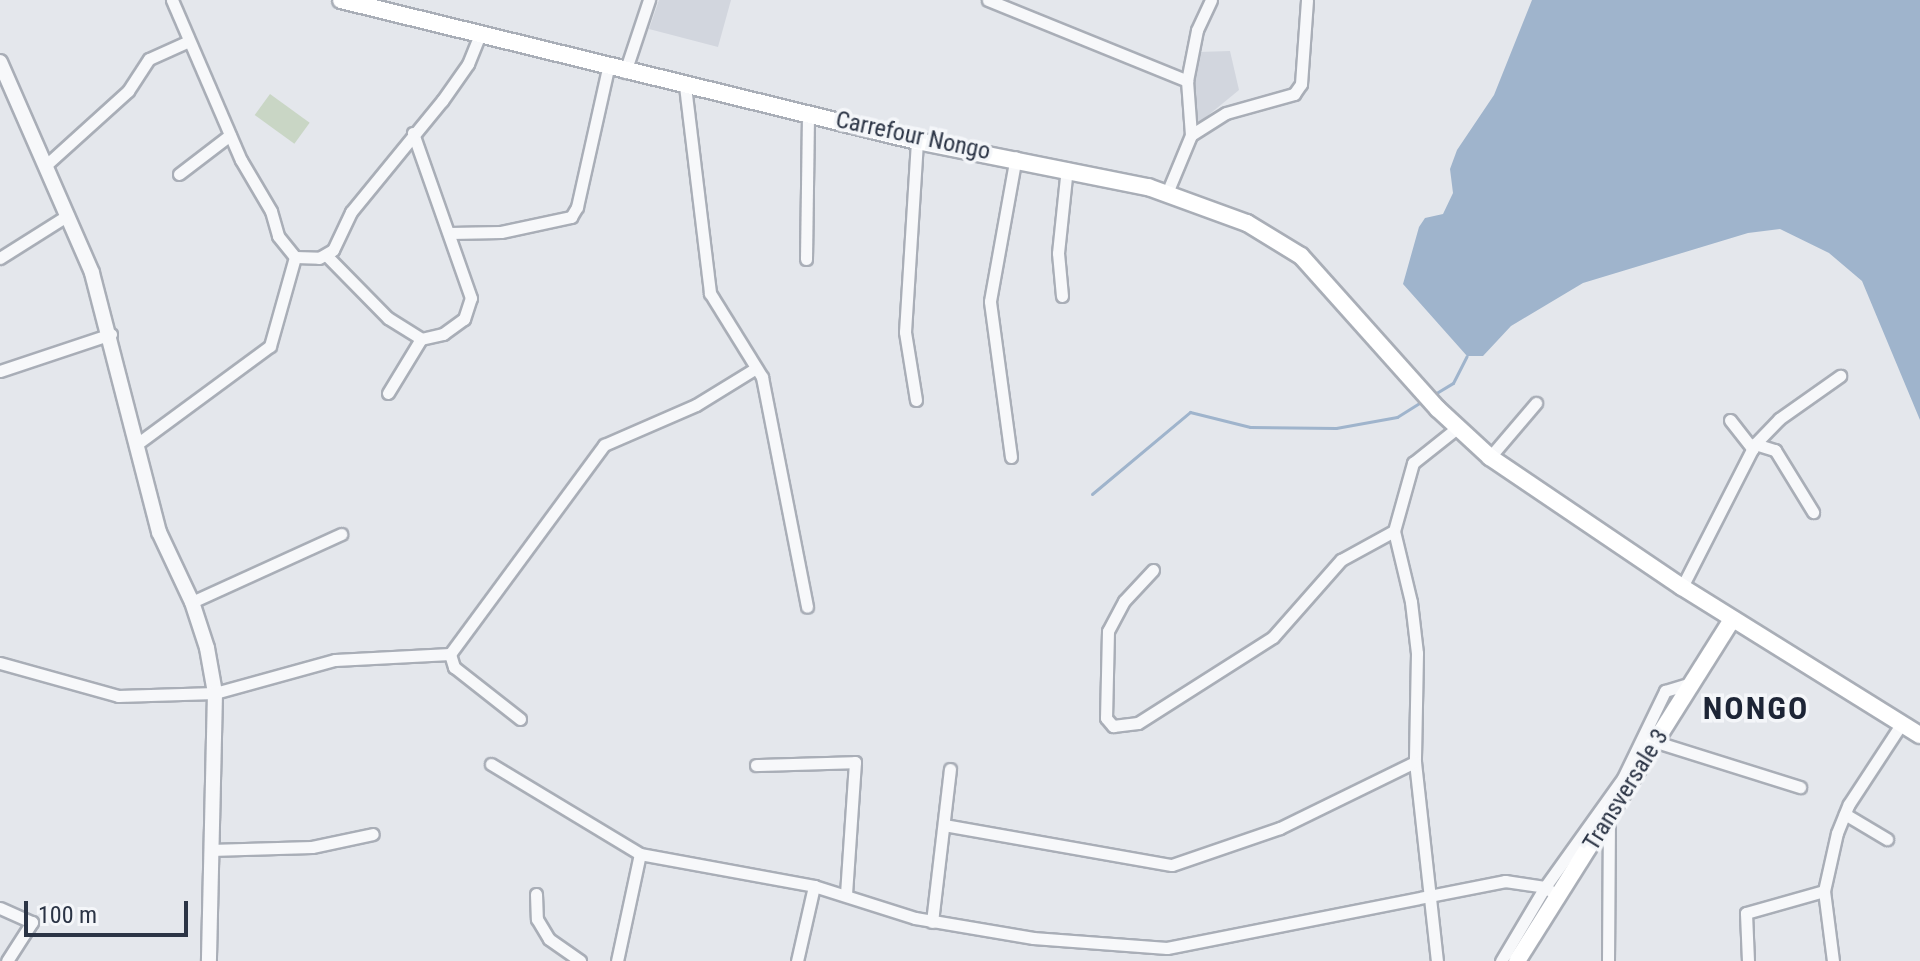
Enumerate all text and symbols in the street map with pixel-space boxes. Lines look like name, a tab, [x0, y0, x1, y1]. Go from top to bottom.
street label: Carrefour Nongo	[833, 106, 993, 166]
district label: NONGO	[1703, 689, 1809, 727]
street label: Transversale 3	[1577, 724, 1675, 856]
scale bar	[28, 885, 192, 935]
text: 100 m	[38, 901, 97, 929]

